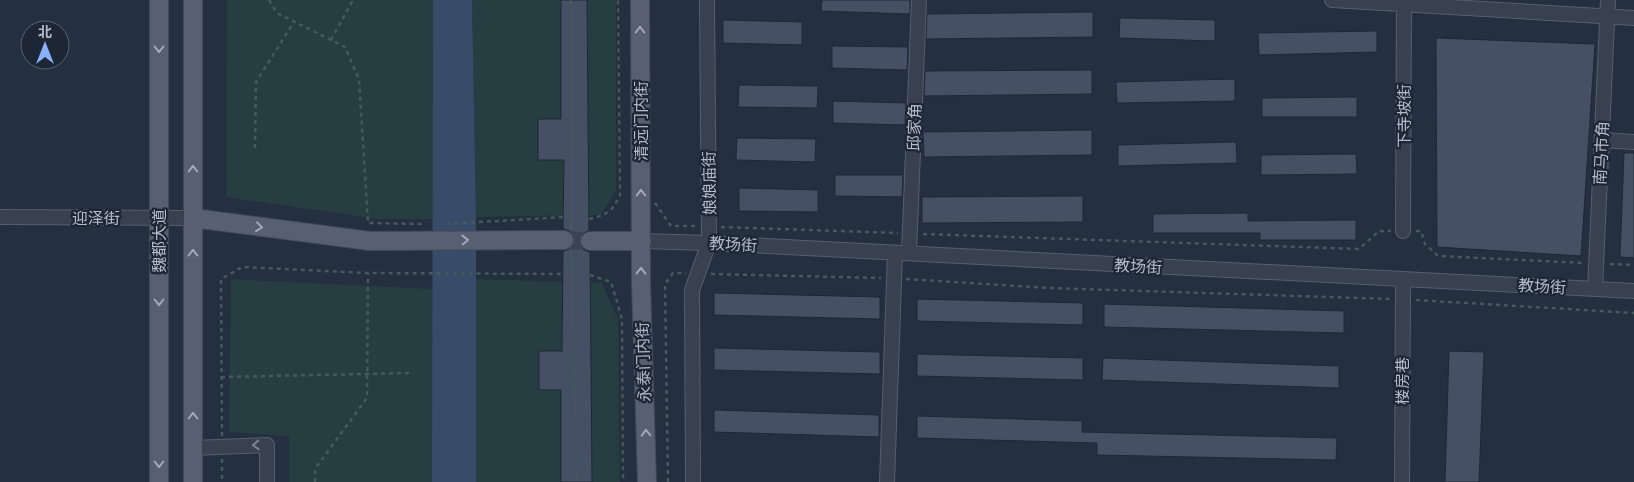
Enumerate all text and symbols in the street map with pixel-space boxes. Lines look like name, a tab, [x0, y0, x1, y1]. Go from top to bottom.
north arrow	[20, 20, 70, 70]
text: 北	[38, 23, 52, 40]
one-way arrow	[635, 26, 645, 34]
one-way arrow	[154, 45, 164, 53]
street label: 清远门内街	[631, 81, 650, 161]
street label: 下寺坡街	[1394, 84, 1413, 148]
street label: 邱家角	[903, 103, 924, 151]
street label: 南马市角	[1589, 121, 1612, 185]
street label: 娘娘庙街	[698, 151, 719, 215]
one-way arrow	[188, 165, 198, 173]
one-way arrow	[636, 188, 646, 196]
street label: 迎泽街	[72, 208, 120, 227]
street label: 魏都大道	[149, 209, 168, 273]
one-way arrow	[255, 221, 263, 232]
street label: 教场街	[709, 233, 757, 254]
one-way arrow	[462, 235, 470, 245]
one-way arrow	[188, 249, 198, 257]
street label: 教场街	[1114, 255, 1162, 276]
one-way arrow	[636, 267, 646, 274]
street label: 教场街	[1518, 275, 1566, 296]
one-way arrow	[154, 298, 164, 306]
street label: 永泰门内街	[632, 322, 653, 402]
street label: 楼房巷	[1392, 357, 1411, 405]
one-way arrow	[188, 411, 198, 419]
one-way arrow	[641, 429, 651, 437]
one-way arrow	[252, 440, 260, 451]
one-way arrow	[154, 461, 164, 469]

